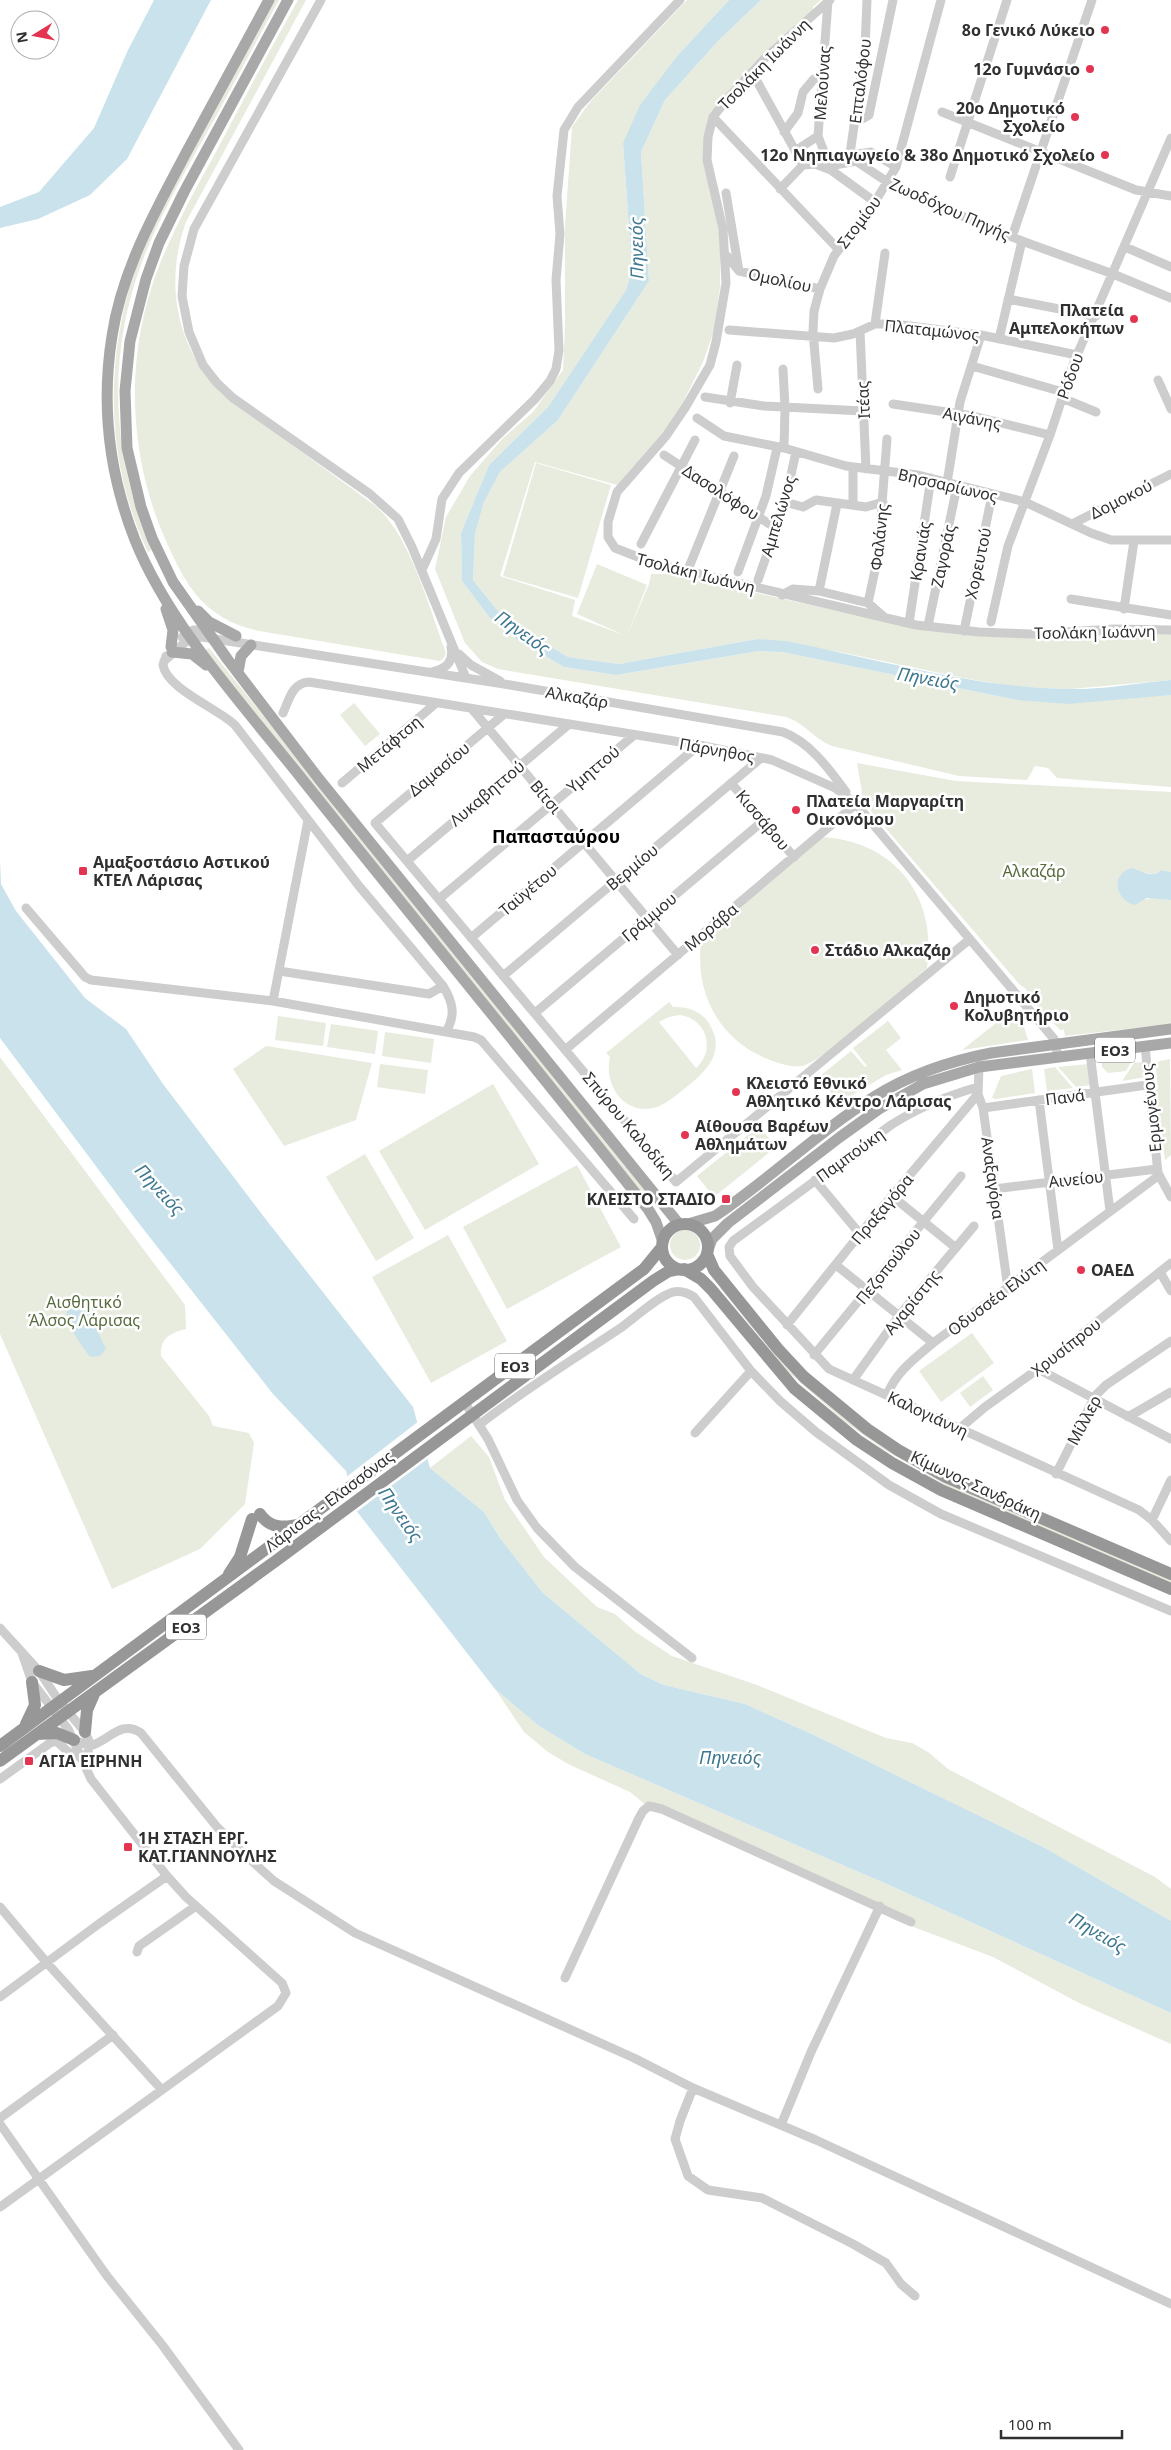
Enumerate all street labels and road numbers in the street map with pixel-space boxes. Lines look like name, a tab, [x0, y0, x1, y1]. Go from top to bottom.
street label: Τσολάκη Ιωάννη	[713, 13, 815, 115]
street label: Επταλόφου	[844, 37, 876, 125]
street label: Μελούνας	[808, 45, 836, 121]
street label: Ζωοδόχου Πηγής	[886, 173, 1014, 246]
street label: Στομίου	[832, 191, 886, 253]
street label: Ομολίου	[746, 263, 814, 297]
street label: Πλαταμώνος	[884, 314, 981, 346]
street label: Ρόδου	[1051, 350, 1089, 402]
street label: Ιτέας	[851, 380, 875, 420]
street label: Αιγάνης	[941, 402, 1003, 434]
street label: Δασολόφου	[678, 459, 764, 525]
street label: Βησσαρίωνος	[896, 463, 1000, 507]
street label: Αμπελώνος	[755, 472, 801, 559]
street label: Δομοκού	[1086, 474, 1156, 524]
street label: Φαλάνης	[865, 502, 893, 572]
street label: Κρανιάς	[904, 519, 936, 582]
street label: Ζαγοράς	[926, 522, 960, 590]
street label: Χορευτού	[960, 525, 996, 601]
street label: Τσολάκη Ιωάννη	[634, 548, 758, 598]
street label: Τσολάκη Ιωάννη	[1034, 620, 1156, 644]
street label: Αλκαζάρ	[544, 681, 610, 713]
street label: Μετάφτση	[352, 711, 426, 777]
street label: Πάρνηθος	[678, 733, 756, 767]
street label: Δαμασίου	[404, 737, 474, 801]
street label: Υμηττού	[562, 740, 624, 798]
street label: Λυκαβηττού	[445, 755, 529, 831]
street label: Βίτσι	[525, 775, 567, 819]
street label: Κισσάβου	[731, 785, 795, 855]
street label: Βερμίου	[601, 839, 663, 895]
street label: Ταϋγέτου	[494, 859, 562, 921]
street label: Γράμμου	[617, 887, 681, 947]
street label: Μοράβα	[680, 898, 742, 956]
road number: ΕΟ3	[1095, 1038, 1135, 1062]
street label: Ερμογένους	[1135, 1063, 1167, 1153]
street label: Σπύρου Καλοδίκη	[578, 1067, 680, 1183]
street label: Πανά	[1044, 1084, 1086, 1110]
street label: Παμπούκη	[811, 1123, 889, 1187]
street label: Αναξαγόρα	[976, 1135, 1010, 1221]
street label: Αινείου	[1047, 1165, 1105, 1193]
street label: Πραξαγόρα	[846, 1169, 918, 1249]
street label: Πεζοπούλου	[850, 1223, 926, 1309]
street label: Οδυσσέα Ελύτη	[943, 1253, 1049, 1341]
street label: Αγαρίστης	[879, 1265, 945, 1339]
street label: Χρυσίπpου	[1027, 1313, 1105, 1381]
road number: ΕΟ3	[495, 1354, 535, 1378]
street label: Καλογιάννη	[884, 1386, 972, 1442]
street label: Μίλλερ	[1062, 1391, 1106, 1449]
street label: Λάρισας - Ελασσόνας	[260, 1445, 398, 1557]
street label: Κίμωνος Σανδράκη	[907, 1445, 1045, 1525]
road number: ΕΟ3	[166, 1614, 206, 1640]

